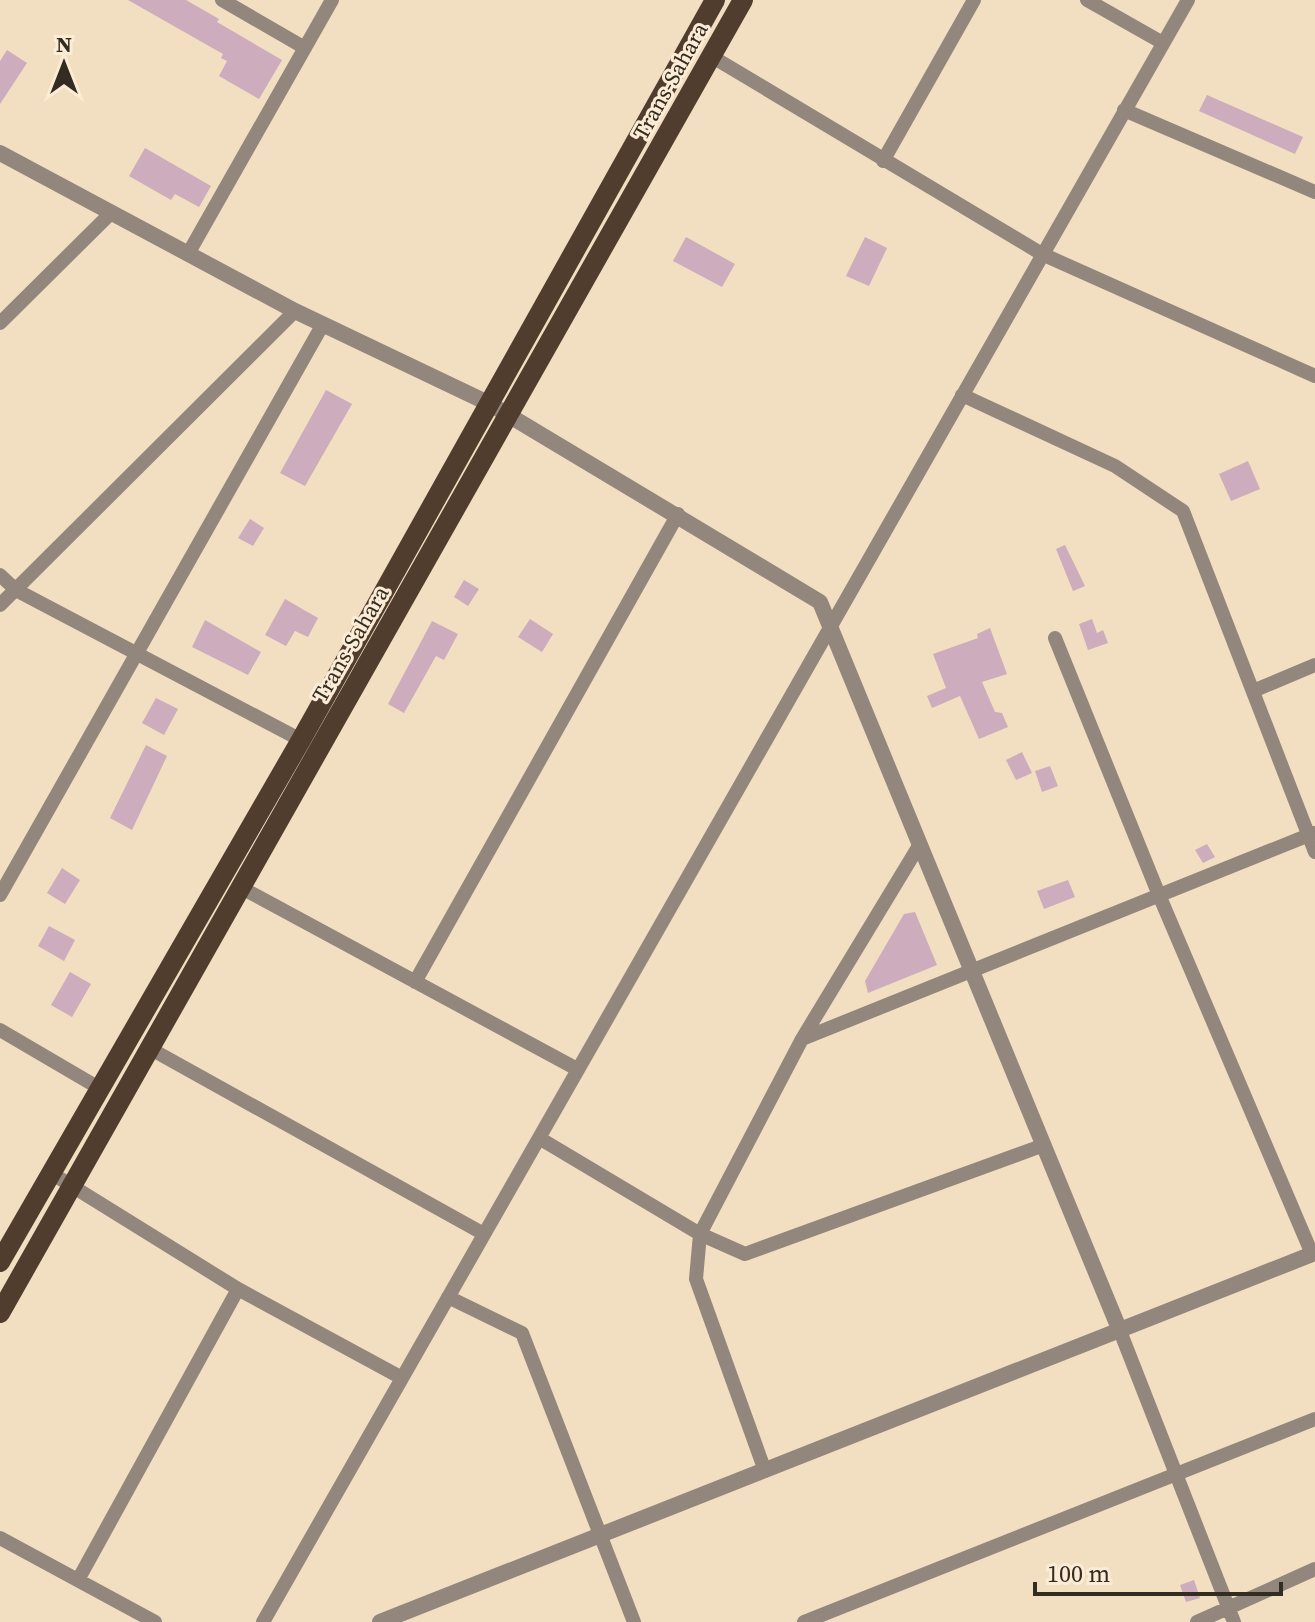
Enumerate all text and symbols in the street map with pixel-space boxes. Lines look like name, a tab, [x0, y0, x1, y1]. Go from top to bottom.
street label: Trans-Sahara	[625, 16, 715, 145]
north arrow	[24, 24, 104, 104]
text: N	[56, 29, 72, 59]
street label: Trans-Sahara	[305, 580, 396, 708]
scale bar	[1035, 1546, 1281, 1596]
text: 100 m	[1047, 1557, 1110, 1590]

